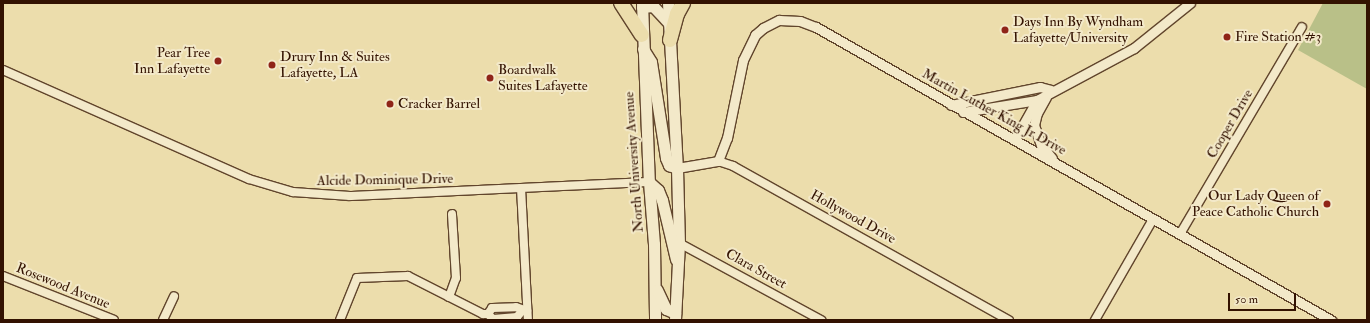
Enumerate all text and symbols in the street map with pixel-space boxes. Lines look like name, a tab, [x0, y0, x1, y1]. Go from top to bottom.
place label: Days Inn By Wyndham Lafayette/University	[1013, 14, 1143, 46]
marker: Days Inn By Wyndham Lafayette/University	[1000, 25, 1010, 35]
place label: Fire Station #3	[1235, 29, 1321, 45]
marker: Fire Station #3	[1222, 32, 1232, 42]
place label: Pear Tree Inn Lafayette	[134, 45, 210, 78]
place label: Drury Inn & Suites Lafayette, LA	[280, 49, 390, 82]
marker: Pear Tree Inn Lafayette	[213, 56, 223, 66]
marker: Drury Inn & Suites Lafayette, LA	[267, 60, 277, 70]
place label: Boardwalk Suites Lafayette	[498, 62, 588, 94]
street label: Martin Luther King Jr Drive	[919, 65, 1069, 159]
marker: Boardwalk Suites Lafayette	[485, 73, 495, 83]
street label: Cooper Drive	[1204, 87, 1256, 161]
street label: North University Avenue	[621, 91, 647, 233]
place label: Cracker Barrel	[398, 96, 480, 112]
marker: Cracker Barrel	[385, 99, 395, 109]
street label: Alcide Dominique Drive	[317, 170, 453, 190]
street label: Hollywood Drive	[807, 187, 899, 247]
place label: Our Lady Queen of Peace Catholic Church	[1192, 188, 1319, 220]
marker: Our Lady Queen of Peace Catholic Church	[1322, 199, 1332, 209]
street label: Clara Street	[723, 245, 789, 293]
street label: Rosewood Avenue	[14, 260, 112, 312]
scale bar	[1230, 285, 1298, 311]
text: 50 m	[1235, 292, 1258, 307]

